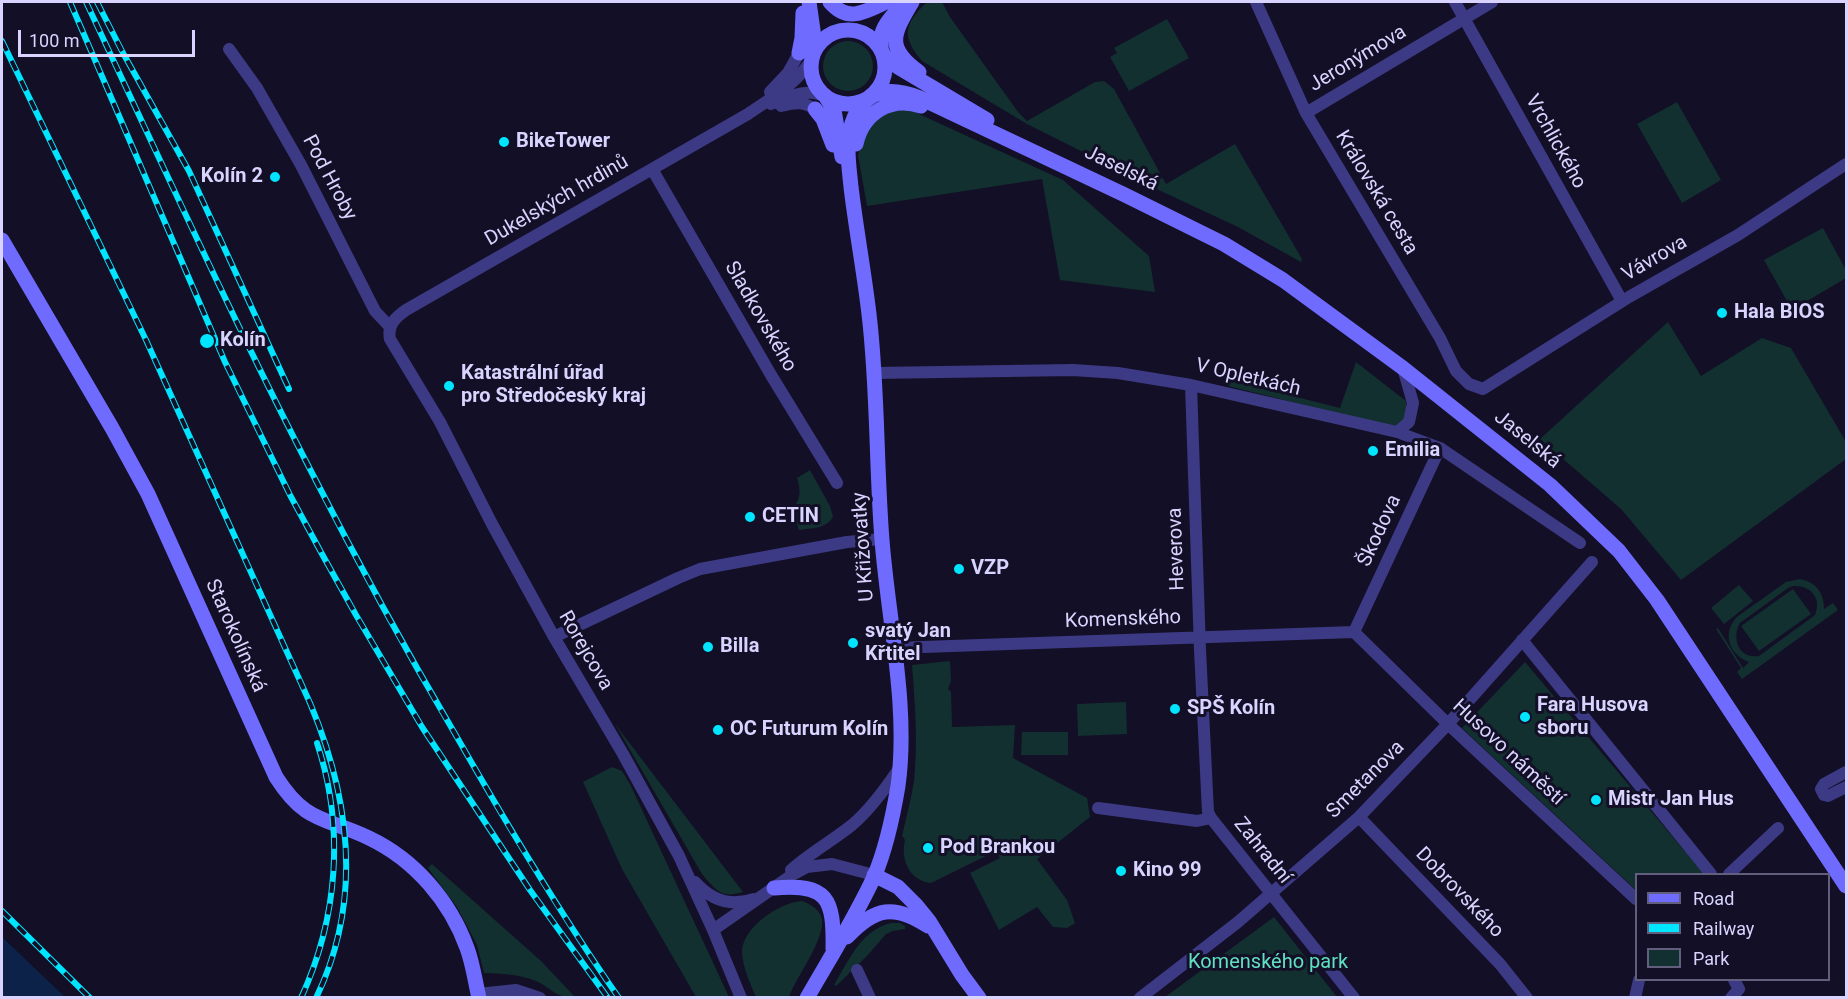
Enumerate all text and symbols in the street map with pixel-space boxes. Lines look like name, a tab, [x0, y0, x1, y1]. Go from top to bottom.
scale bar	[21, 18, 198, 56]
street label: Jeronýmova	[1305, 21, 1411, 97]
text: 100 m	[29, 30, 80, 51]
street label: Vrchlického	[1519, 91, 1591, 193]
street label: Královská cesta	[1329, 126, 1423, 260]
place label: BikeTower	[516, 130, 610, 154]
street label: Pod Hroby	[297, 131, 361, 225]
marker: BikeTower	[497, 135, 511, 149]
street label: Jaselská	[1080, 141, 1162, 197]
street label: Dukelských hrdinů	[481, 150, 633, 252]
place label: Kolín 2	[201, 165, 263, 189]
marker: Kolín 2	[268, 170, 282, 184]
street label: Vávrova	[1618, 231, 1692, 287]
street label: Sladkovského	[719, 258, 801, 376]
place label: Hala BIOS	[1734, 301, 1825, 325]
marker: Hala BIOS	[1715, 306, 1729, 320]
place label: Kolín	[220, 329, 266, 353]
marker: Kolín	[198, 332, 216, 350]
street label: V Opletkách	[1193, 354, 1303, 402]
place label: Katastrální úřad pro Středočeský kraj	[461, 362, 646, 409]
marker: Katastrální úřad pro Středočeský kraj	[442, 379, 456, 393]
street label: Jaselská	[1489, 406, 1565, 474]
place label: Emilia	[1385, 439, 1440, 463]
marker: Emilia	[1366, 444, 1380, 458]
street label: U Křižovatky	[848, 491, 880, 603]
street label: Škodova	[1353, 491, 1407, 571]
place label: CETIN	[762, 505, 819, 529]
street label: Heverova	[1164, 507, 1190, 591]
marker: CETIN	[743, 510, 757, 524]
place label: VZP	[971, 557, 1009, 581]
marker: VZP	[952, 562, 966, 576]
street label: Starokolínská	[199, 576, 271, 696]
street label: Komenského	[1065, 606, 1181, 634]
street label: Rorejcova	[553, 607, 617, 695]
place label: svatý Jan Křtitel	[865, 620, 951, 667]
place label: Billa	[720, 635, 759, 659]
marker: svatý Jan Křtitel	[846, 636, 860, 650]
marker: Billa	[701, 640, 715, 654]
place label: Fara Husova sboru	[1537, 694, 1648, 741]
street label: Husovo náměstí	[1447, 695, 1569, 811]
place label: SPŠ Kolín	[1187, 697, 1275, 721]
marker: SPŠ Kolín	[1168, 702, 1182, 716]
marker: Fara Husova sboru	[1518, 710, 1532, 724]
place label: OC Futurum Kolín	[730, 718, 888, 742]
marker: OC Futurum Kolín	[711, 723, 725, 737]
street label: Smetanova	[1322, 736, 1410, 824]
place label: Mistr Jan Hus	[1608, 788, 1734, 812]
marker: Mistr Jan Hus	[1589, 793, 1603, 807]
street label: Zahradní	[1228, 813, 1296, 889]
place label: Pod Brankou	[940, 836, 1055, 860]
marker: Pod Brankou	[921, 841, 935, 855]
street label: Dobrovského	[1410, 843, 1508, 943]
place label: Kino 99	[1133, 859, 1201, 883]
marker: Kino 99	[1114, 864, 1128, 878]
legend	[1635, 873, 1830, 981]
text: Road	[1693, 888, 1734, 909]
text: Railway	[1693, 918, 1754, 939]
text: Park	[1693, 948, 1729, 969]
park label: Komenského park	[1188, 951, 1348, 975]

